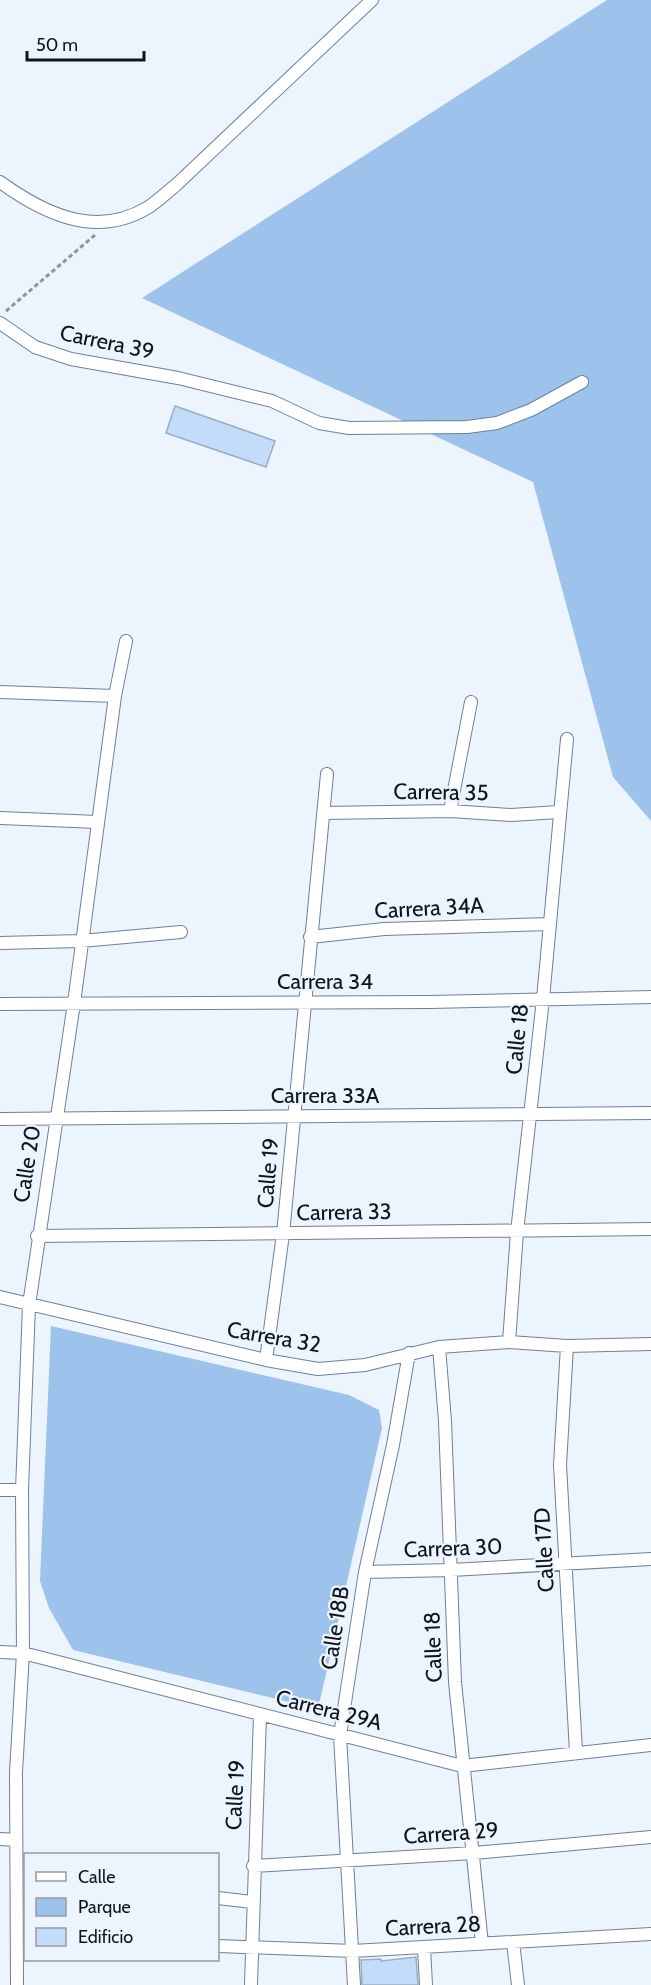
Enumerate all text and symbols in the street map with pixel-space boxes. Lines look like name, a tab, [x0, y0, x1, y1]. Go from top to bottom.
scale bar	[27, 24, 144, 62]
text: 50 m	[36, 34, 78, 56]
street label: Carrera 39	[57, 319, 157, 365]
street label: Carrera 35	[393, 778, 489, 806]
street label: Carrera 34A	[374, 892, 485, 924]
street label: Carrera 34	[277, 968, 373, 995]
street label: Calle 18	[500, 1002, 534, 1076]
street label: Carrera 33A	[271, 1082, 380, 1109]
street label: Calle 20	[8, 1124, 46, 1204]
street label: Calle 19	[251, 1137, 285, 1209]
street label: Carrera 33	[296, 1198, 392, 1226]
street label: Carrera 32	[225, 1315, 323, 1359]
street label: Calle 17D	[528, 1507, 560, 1593]
street label: Carrera 30	[403, 1533, 503, 1563]
street label: Calle 18B	[315, 1584, 355, 1672]
street label: Calle 18	[418, 1611, 448, 1683]
street label: Carrera 29A	[273, 1684, 385, 1736]
street label: Calle 19	[220, 1759, 250, 1831]
street label: Carrera 29	[403, 1816, 499, 1850]
legend	[24, 1853, 219, 1961]
text: Calle	[78, 1866, 115, 1888]
text: Parque	[78, 1896, 131, 1918]
street label: Carrera 28	[384, 1910, 482, 1942]
text: Edificio	[78, 1926, 133, 1948]

